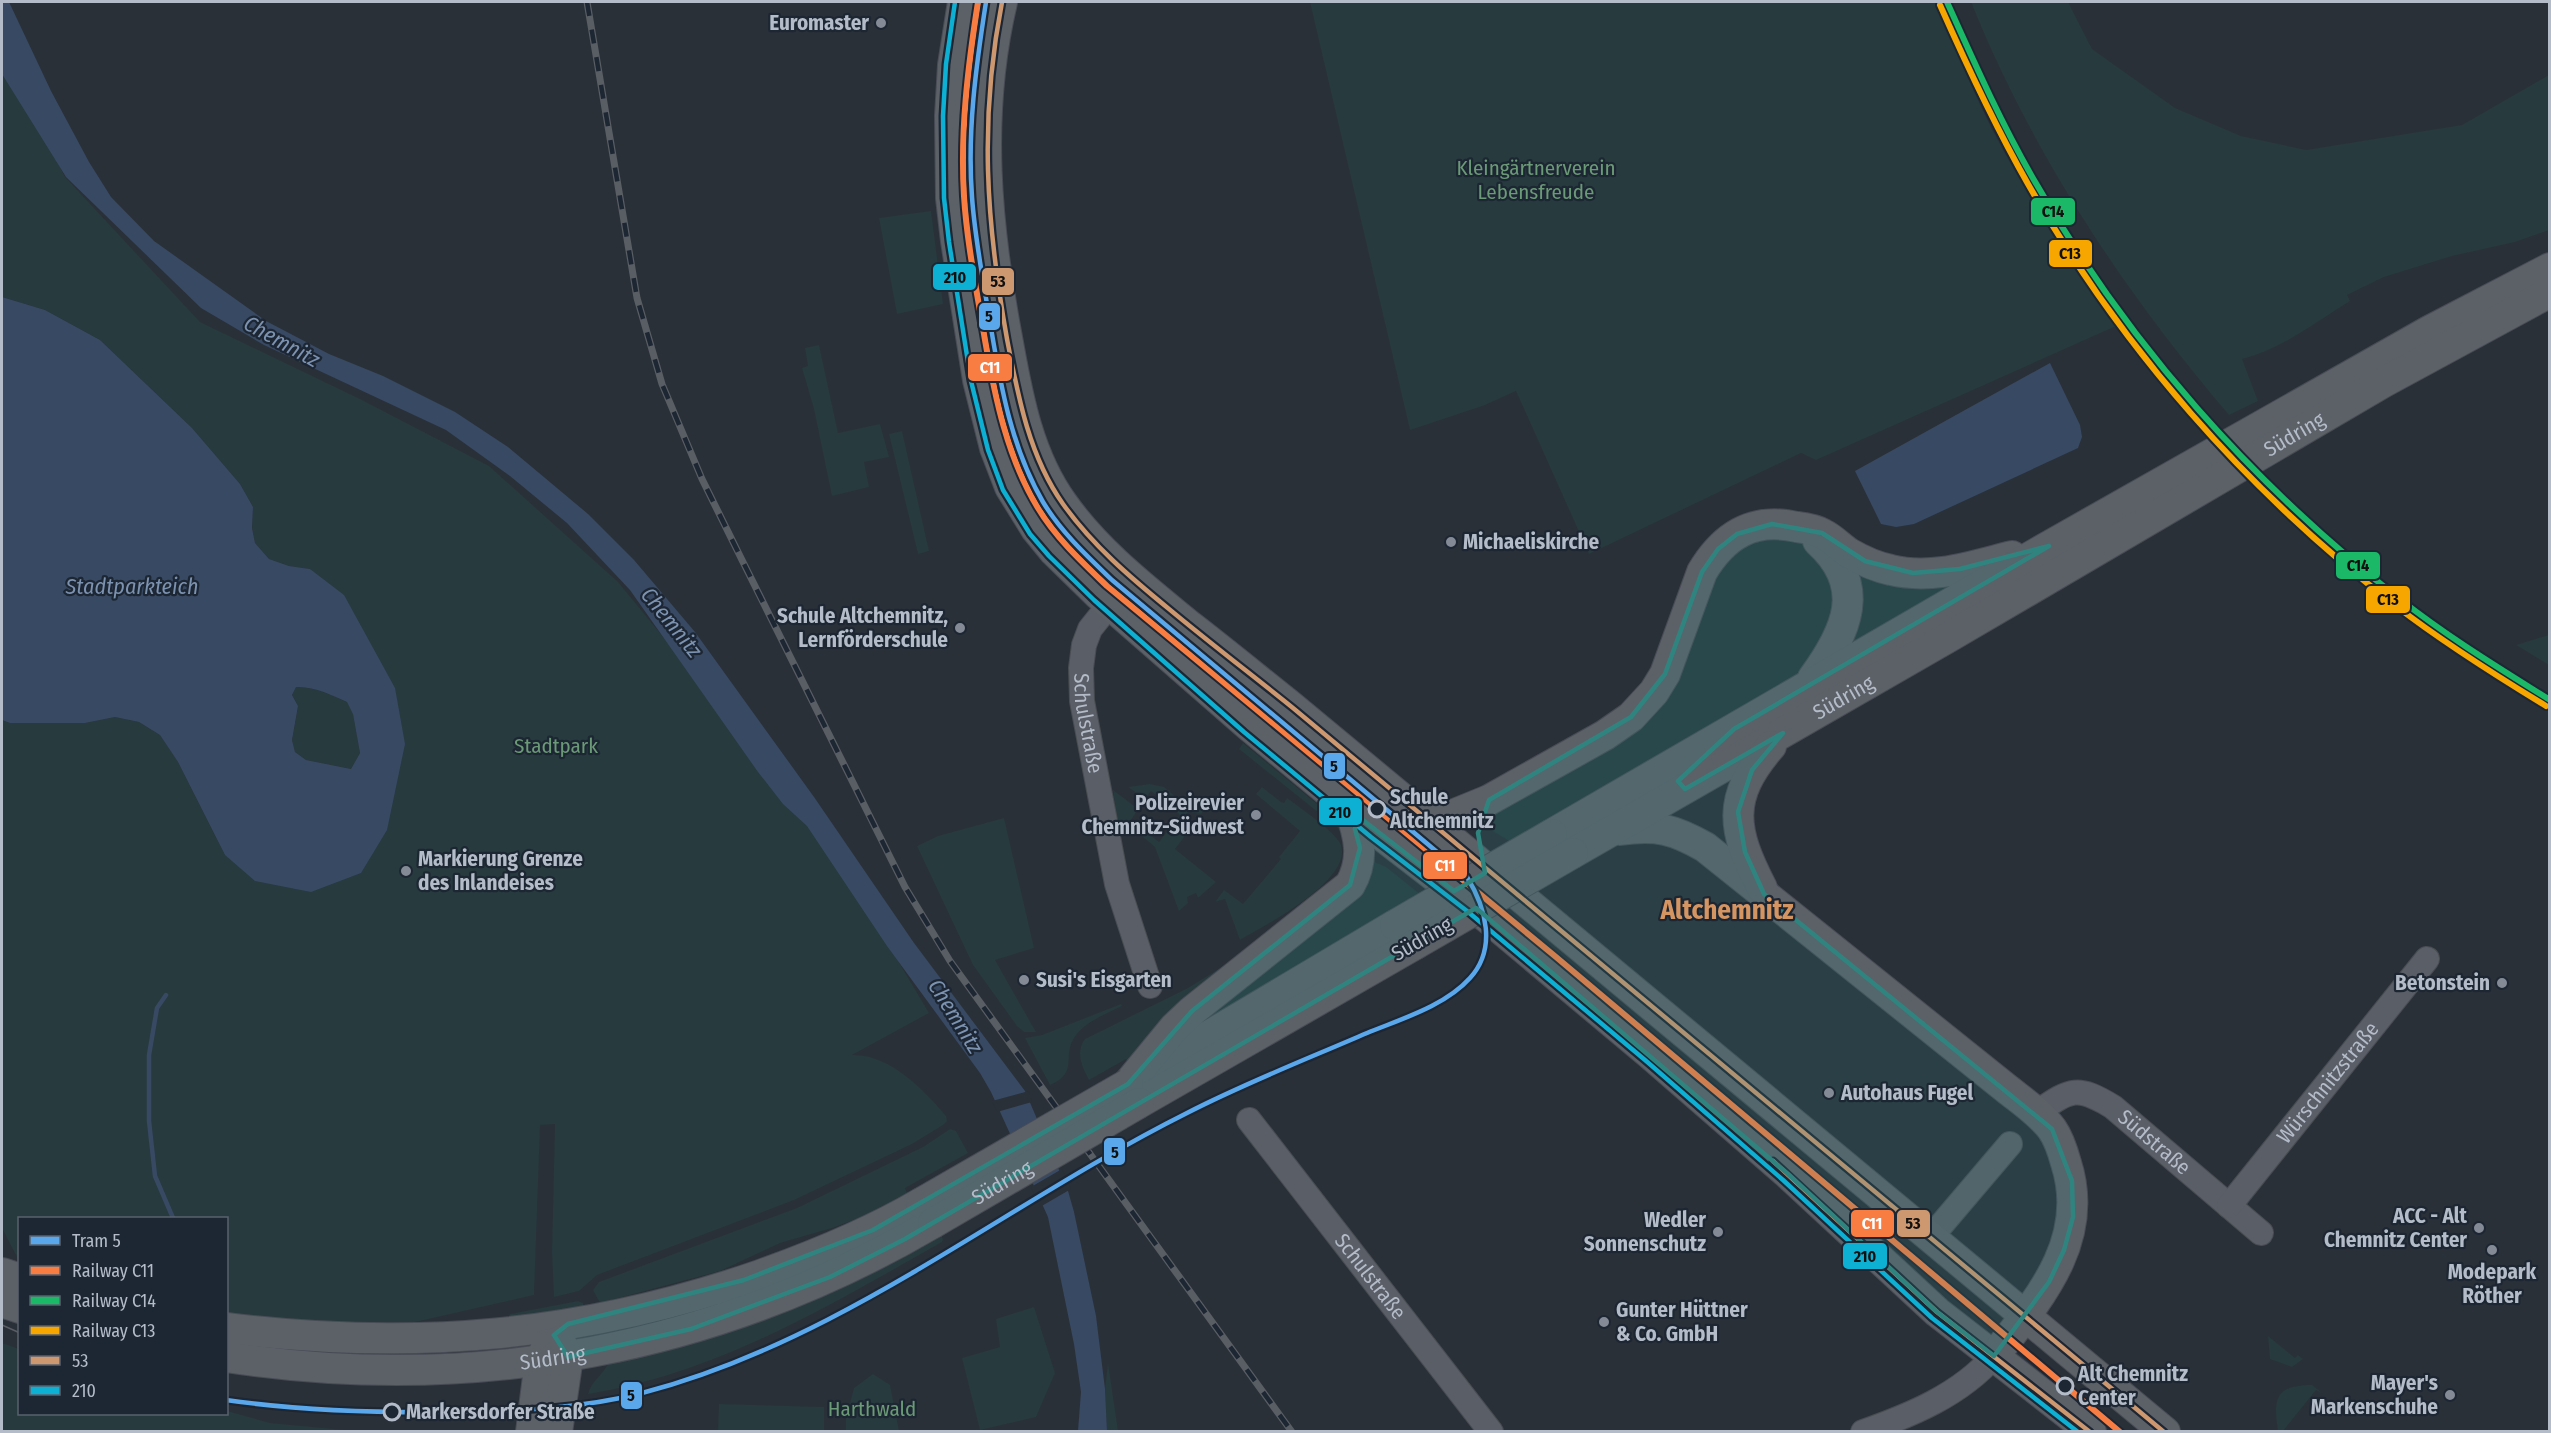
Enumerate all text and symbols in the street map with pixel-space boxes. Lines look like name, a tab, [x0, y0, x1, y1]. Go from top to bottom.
place label: Euromaster	[769, 10, 869, 36]
marker: Euromaster	[874, 16, 888, 30]
park label: Kleingärtnerverein Lebensfreude	[1456, 155, 1616, 205]
line badge: C14	[2030, 197, 2076, 226]
text: C14	[2042, 202, 2064, 221]
line badge: C13	[2048, 239, 2093, 268]
text: C13	[2059, 244, 2081, 263]
line badge: 210	[932, 263, 977, 291]
line badge: 53	[981, 267, 1015, 296]
text: 210	[943, 268, 967, 287]
text: 53	[990, 272, 1006, 291]
line badge: 5	[978, 302, 1001, 331]
text: 5	[985, 307, 993, 326]
water label: Chemnitz	[239, 310, 325, 373]
line badge: C11	[967, 353, 1013, 382]
text: C11	[980, 358, 1000, 377]
street label: Südring	[2259, 406, 2330, 462]
place label: Michaeliskirche	[1463, 529, 1600, 555]
marker: Michaeliskirche	[1444, 535, 1458, 549]
line badge: C14	[2335, 551, 2381, 580]
text: C14	[2347, 556, 2369, 575]
water label: Stadtparkteich	[65, 573, 198, 600]
water label: Chemnitz	[635, 582, 708, 663]
line badge: C13	[2365, 585, 2411, 614]
text: C13	[2377, 590, 2399, 609]
place label: Schule Altchemnitz, Lernförderschule	[777, 603, 948, 653]
marker: Schule Altchemnitz, Lernförderschule	[953, 621, 967, 635]
street label: Südring	[1808, 670, 1879, 725]
street label: Schulstraße	[1068, 673, 1109, 776]
park label: Stadtpark	[514, 733, 598, 759]
line badge: 5	[1323, 752, 1346, 780]
text: 5	[1330, 757, 1338, 776]
place label: Schule Altchemnitz	[1389, 784, 1494, 834]
place label: Polizeirevier Chemnitz-Südwest	[1081, 790, 1245, 840]
line badge: 210	[1318, 797, 1363, 826]
marker: Schule Altchemnitz	[1368, 800, 1386, 818]
text: 210	[1328, 803, 1352, 822]
marker: Polizeirevier Chemnitz-Südwest	[1249, 808, 1263, 822]
place label: Markierung Grenze des Inlandeises	[418, 846, 583, 896]
line badge: C11	[1422, 851, 1468, 880]
text: C11	[1435, 856, 1455, 875]
marker: Markierung Grenze des Inlandeises	[399, 864, 413, 878]
district label: Altchemnitz	[1659, 894, 1794, 926]
street label: Südring	[1387, 911, 1457, 967]
place label: Susi's Eisgarten	[1036, 967, 1172, 993]
place label: Betonstein	[2395, 970, 2490, 996]
marker: Susi's Eisgarten	[1017, 973, 1031, 987]
water label: Chemnitz	[922, 974, 989, 1059]
marker: Betonstein	[2495, 976, 2509, 990]
street label: Würschnitzstraße	[2271, 1017, 2384, 1149]
place label: Autohaus Fugel	[1840, 1080, 1973, 1106]
marker: Autohaus Fugel	[1822, 1086, 1836, 1100]
street label: Südstraße	[2113, 1104, 2196, 1180]
line badge: 5	[1103, 1137, 1126, 1166]
text: 5	[1111, 1143, 1119, 1162]
street label: Südring	[967, 1155, 1037, 1211]
place label: ACC - Alt Chemnitz Center	[2324, 1203, 2468, 1253]
place label: Wedler Sonnenschutz	[1584, 1207, 1706, 1257]
line badge: C11	[1850, 1209, 1895, 1238]
line badge: 53	[1896, 1209, 1931, 1238]
text: C11	[1862, 1214, 1882, 1233]
text: 53	[1905, 1214, 1921, 1233]
legend	[18, 1217, 228, 1415]
marker: ACC - Alt Chemnitz Center	[2472, 1221, 2486, 1235]
marker: Wedler Sonnenschutz	[1711, 1225, 1725, 1239]
street label: Schulstraße	[1329, 1228, 1412, 1325]
text: Tram 5	[72, 1230, 121, 1252]
line badge: 210	[1842, 1242, 1888, 1270]
marker: Modepark Röther	[2485, 1243, 2499, 1257]
text: 210	[1853, 1247, 1877, 1266]
place label: Modepark Röther	[2448, 1259, 2537, 1309]
text: Railway C11	[72, 1260, 154, 1282]
text: Railway C14	[72, 1290, 156, 1312]
place label: Gunter Hüttner & Co. GmbH	[1616, 1297, 1748, 1347]
marker: Gunter Hüttner & Co. GmbH	[1597, 1315, 1611, 1329]
text: Railway C13	[72, 1320, 155, 1342]
street label: Südring	[518, 1340, 588, 1376]
text: 53	[72, 1350, 88, 1372]
place label: Alt Chemnitz Center	[2077, 1361, 2188, 1411]
place label: Mayer's Markenschuhe	[2311, 1370, 2438, 1420]
marker: Alt Chemnitz Center	[2056, 1377, 2074, 1395]
text: 210	[72, 1380, 96, 1402]
line badge: 5	[620, 1381, 643, 1410]
text: 5	[627, 1386, 635, 1405]
marker: Mayer's Markenschuhe	[2443, 1388, 2457, 1402]
park label: Harthwald	[828, 1396, 916, 1422]
place label: Markersdorfer Straße	[406, 1399, 595, 1425]
marker: Markersdorfer Straße	[383, 1403, 401, 1421]

